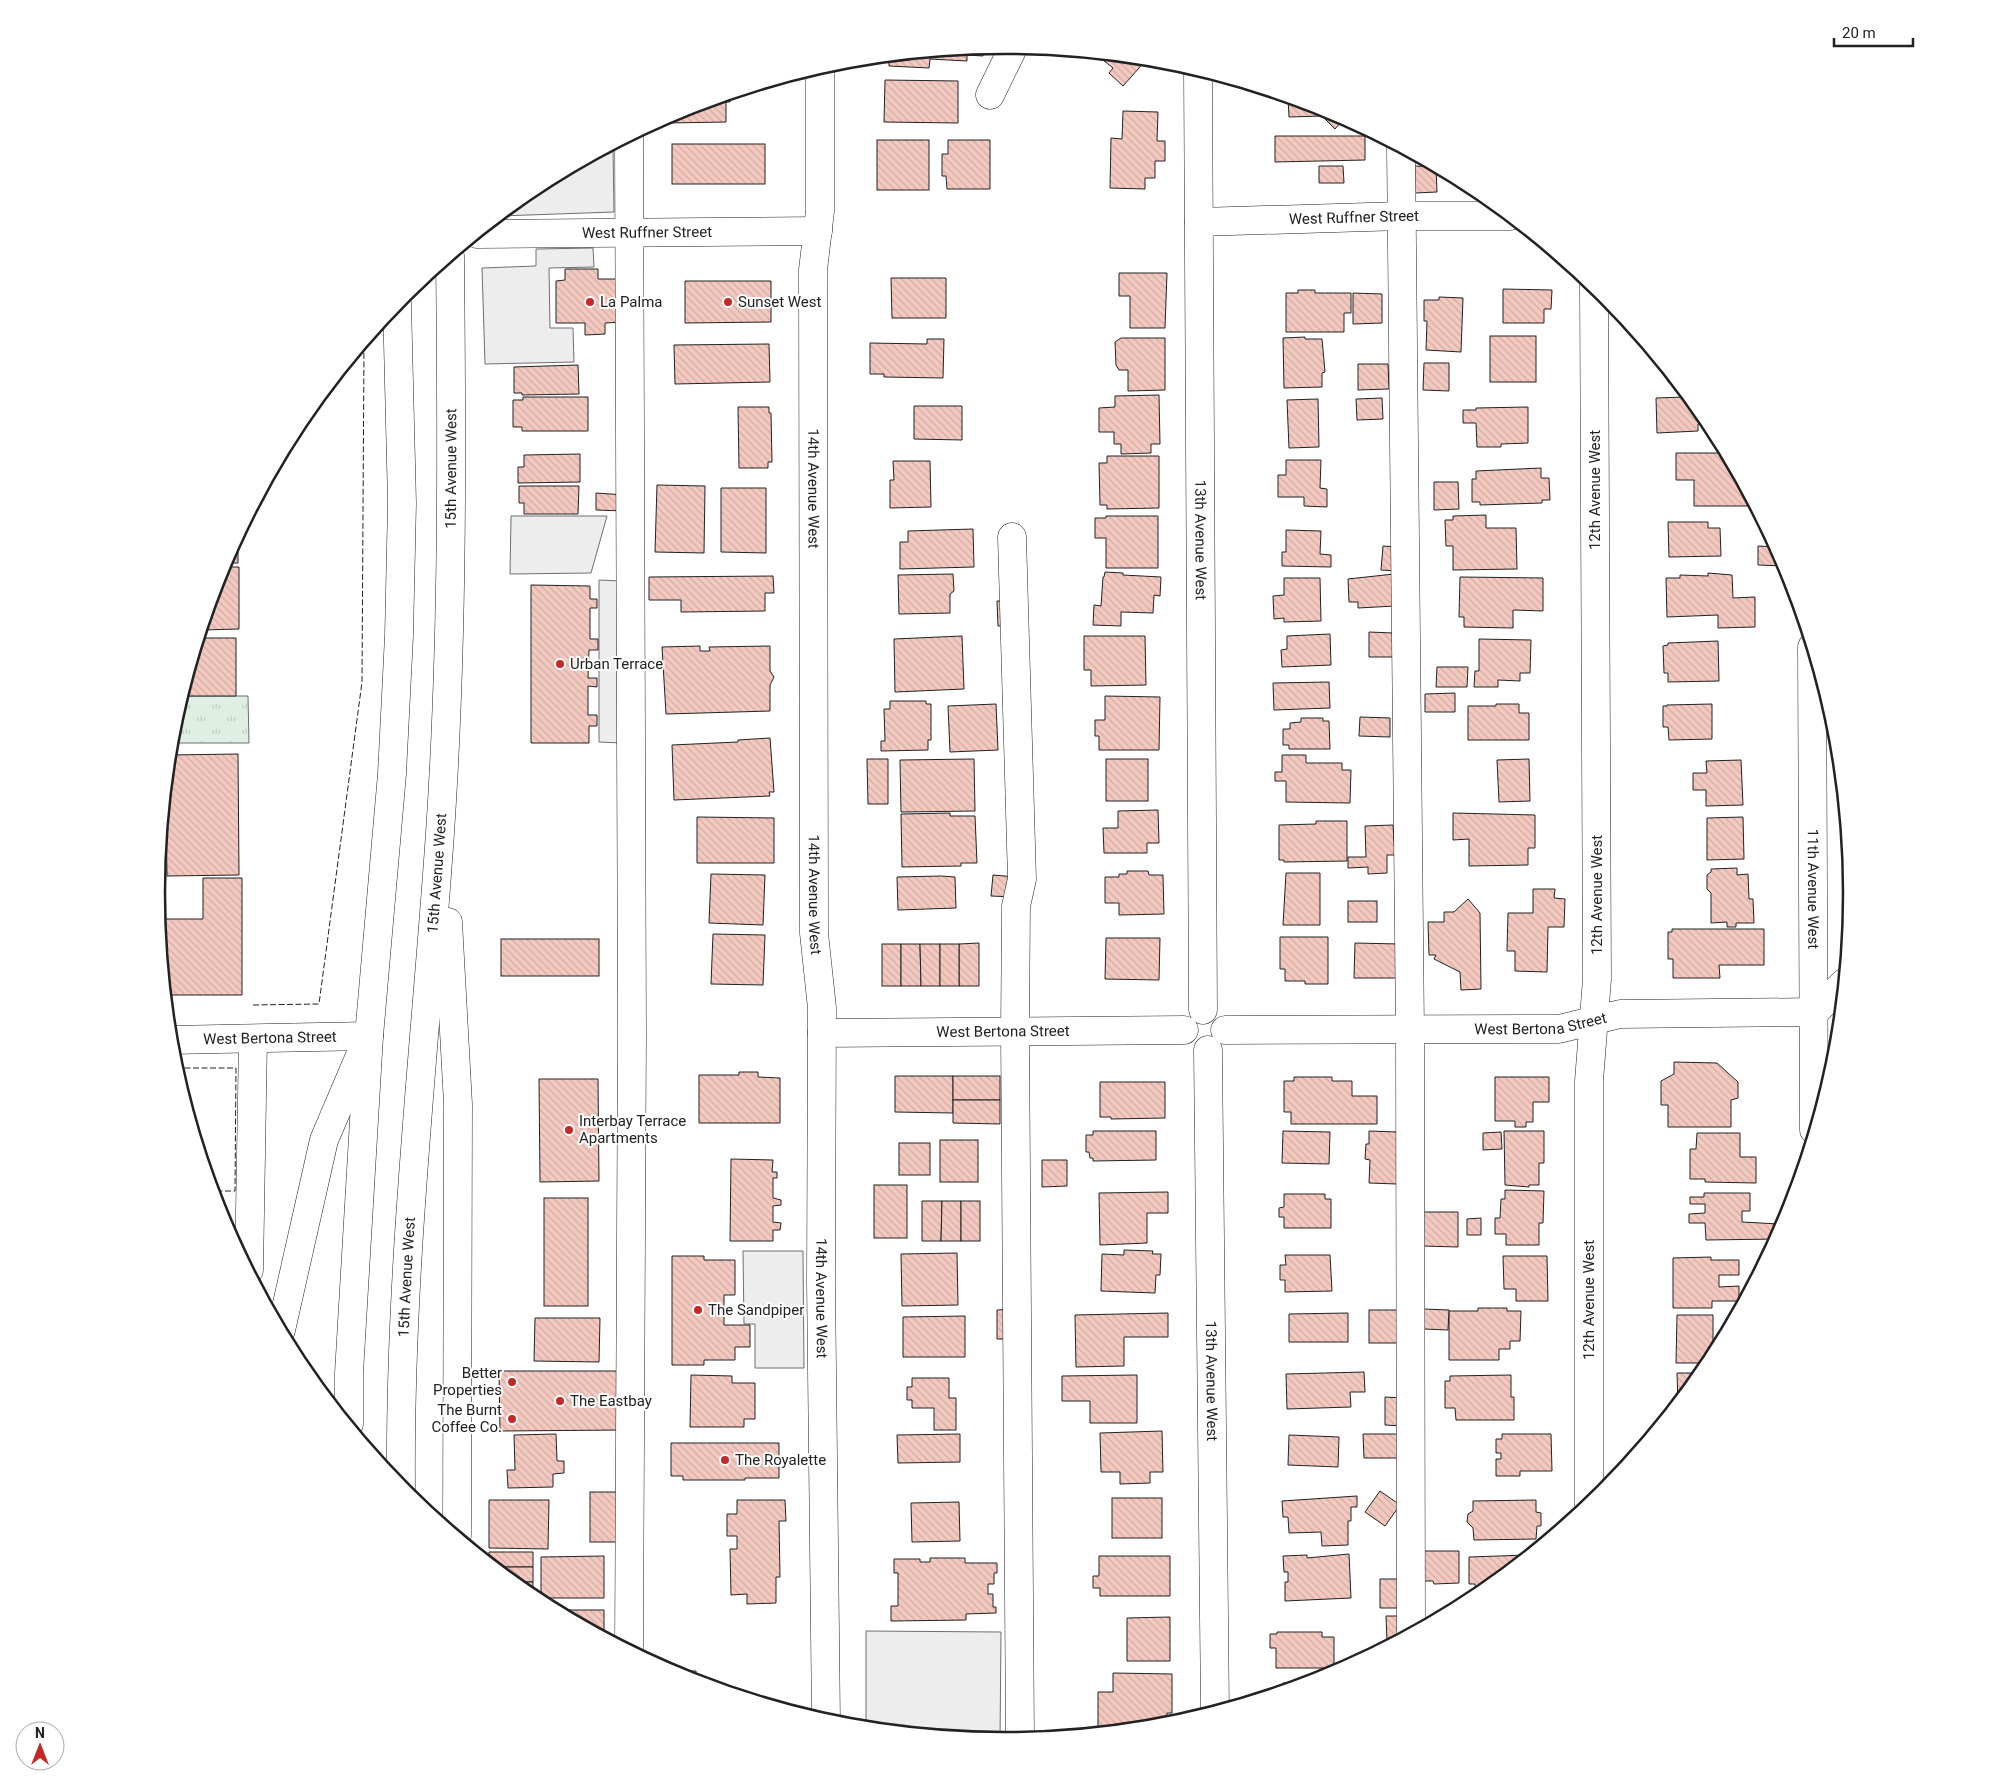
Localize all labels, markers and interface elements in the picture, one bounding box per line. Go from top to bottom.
scale bar [1834,15,1913,47]
text: 20 m [1842,24,1876,42]
street label: West Ruffner Street [1289,207,1419,228]
street label: West Ruffner Street [582,223,712,242]
place label: La Palma [600,293,662,311]
place label: Sunset West [738,293,822,311]
marker: La Palma [584,296,596,308]
marker: Sunset West [722,296,734,308]
street label: 15th Avenue West [442,408,460,529]
street label: 14th Avenue West [804,428,822,549]
street label: 12th Avenue West [1586,430,1604,550]
street label: 13th Avenue West [1191,480,1210,600]
place label: Urban Terrace [570,655,663,673]
marker: Urban Terrace [554,658,566,670]
street label: 15th Avenue West [423,813,450,934]
street label: 11th Avenue West [1804,829,1822,949]
street label: 14th Avenue West [805,834,825,956]
street label: 12th Avenue West [1588,835,1606,955]
street label: West Bertona Street [1474,1009,1609,1038]
street label: West Bertona Street [936,1022,1070,1041]
street label: West Bertona Street [203,1028,337,1048]
place label: Interbay Terrace Apartments [579,1112,686,1147]
marker: Interbay Terrace Apartments [563,1124,575,1136]
street label: 15th Avenue West [395,1216,419,1338]
street label: 14th Avenue West [812,1238,831,1359]
street label: 12th Avenue West [1580,1240,1598,1360]
place label: The Sandpiper [708,1301,804,1319]
marker: The Sandpiper [692,1304,704,1316]
street label: 13th Avenue West [1202,1321,1221,1441]
place label: Better Properties [433,1364,502,1399]
marker: Better Properties [506,1376,518,1388]
place label: The Eastbay [570,1392,652,1410]
marker: The Eastbay [554,1395,566,1407]
place label: The Burnt Coffee Co. [432,1401,502,1436]
marker: The Burnt Coffee Co. [506,1413,518,1425]
place label: The Royalette [735,1451,826,1469]
marker: The Royalette [719,1454,731,1466]
north arrow [15,1721,65,1771]
text: N [35,1725,45,1741]

